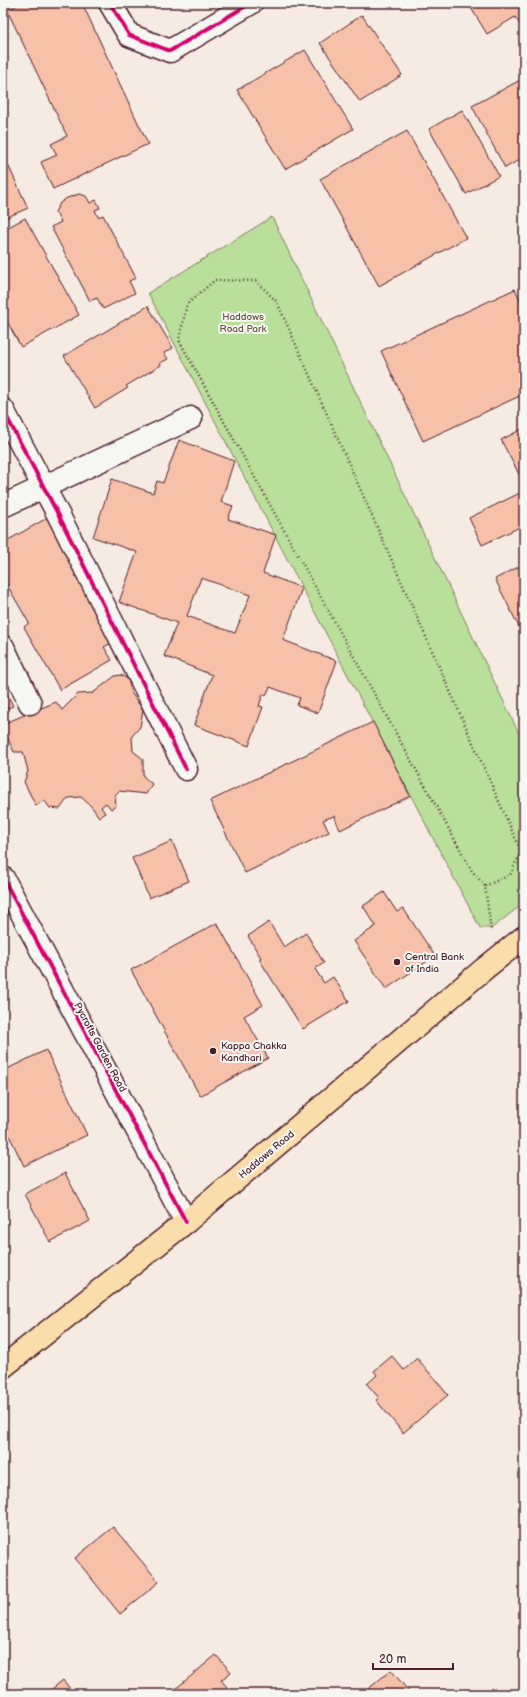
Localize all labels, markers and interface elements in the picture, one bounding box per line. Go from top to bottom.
park label: Haddows Road Park [220,311,267,335]
place label: Central Bank of India [405,951,464,975]
marker: Central Bank of India [392,957,402,967]
street label: Pycrofts Garden Road [71,1001,129,1095]
place label: Kappa Chakka Kandhari [221,1040,287,1064]
marker: Kappa Chakka Kandhari [208,1046,218,1056]
street label: Haddows Road [237,1128,297,1181]
scale bar [373,1645,453,1671]
text: 20 m [379,1652,406,1667]

